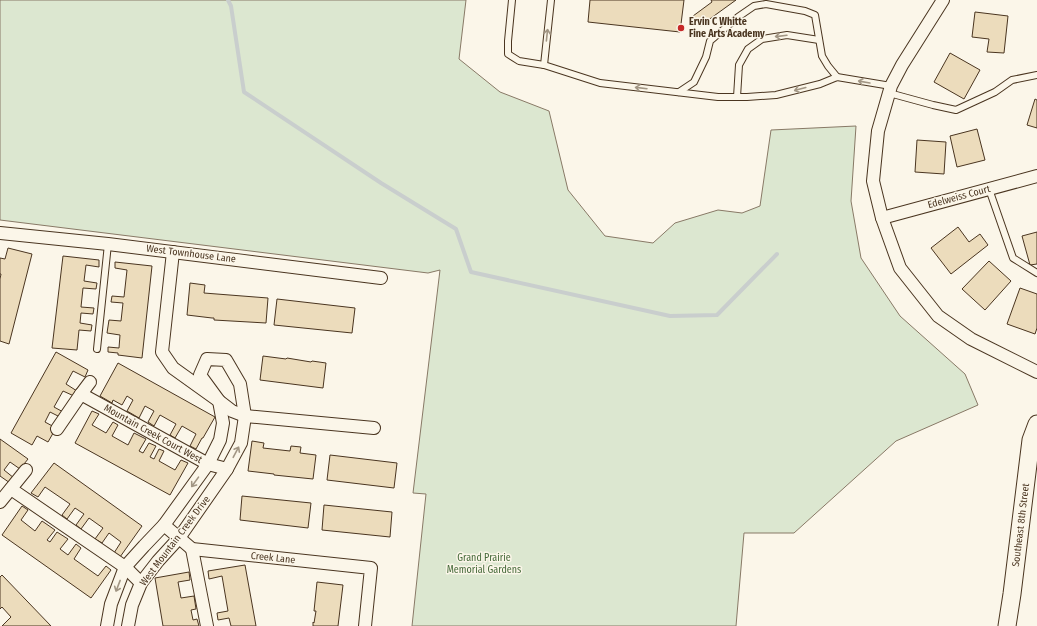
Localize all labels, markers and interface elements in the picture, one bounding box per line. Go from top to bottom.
place label: Ervin C Whitte Fine Arts Academy [689,16,765,40]
marker: Ervin C Whitte Fine Arts Academy [676,23,686,33]
one-way arrow [544,29,551,42]
one-way arrow [775,32,788,40]
one-way arrow [858,77,871,85]
one-way arrow [635,84,648,92]
one-way arrow [794,86,807,93]
street label: Edelweiss Court [926,183,992,211]
street label: West Townhouse Lane [146,243,237,265]
street label: Mountain Creek Court West [102,402,205,466]
one-way arrow [233,447,240,459]
one-way arrow [191,477,199,488]
street label: Southeast 8th Street [1010,482,1032,567]
street label: West Mountain Creek Drive [137,494,213,588]
street label: Creek Lane [250,550,296,566]
park label: Grand Prairie Memorial Gardens [447,552,521,576]
one-way arrow [114,579,121,591]

